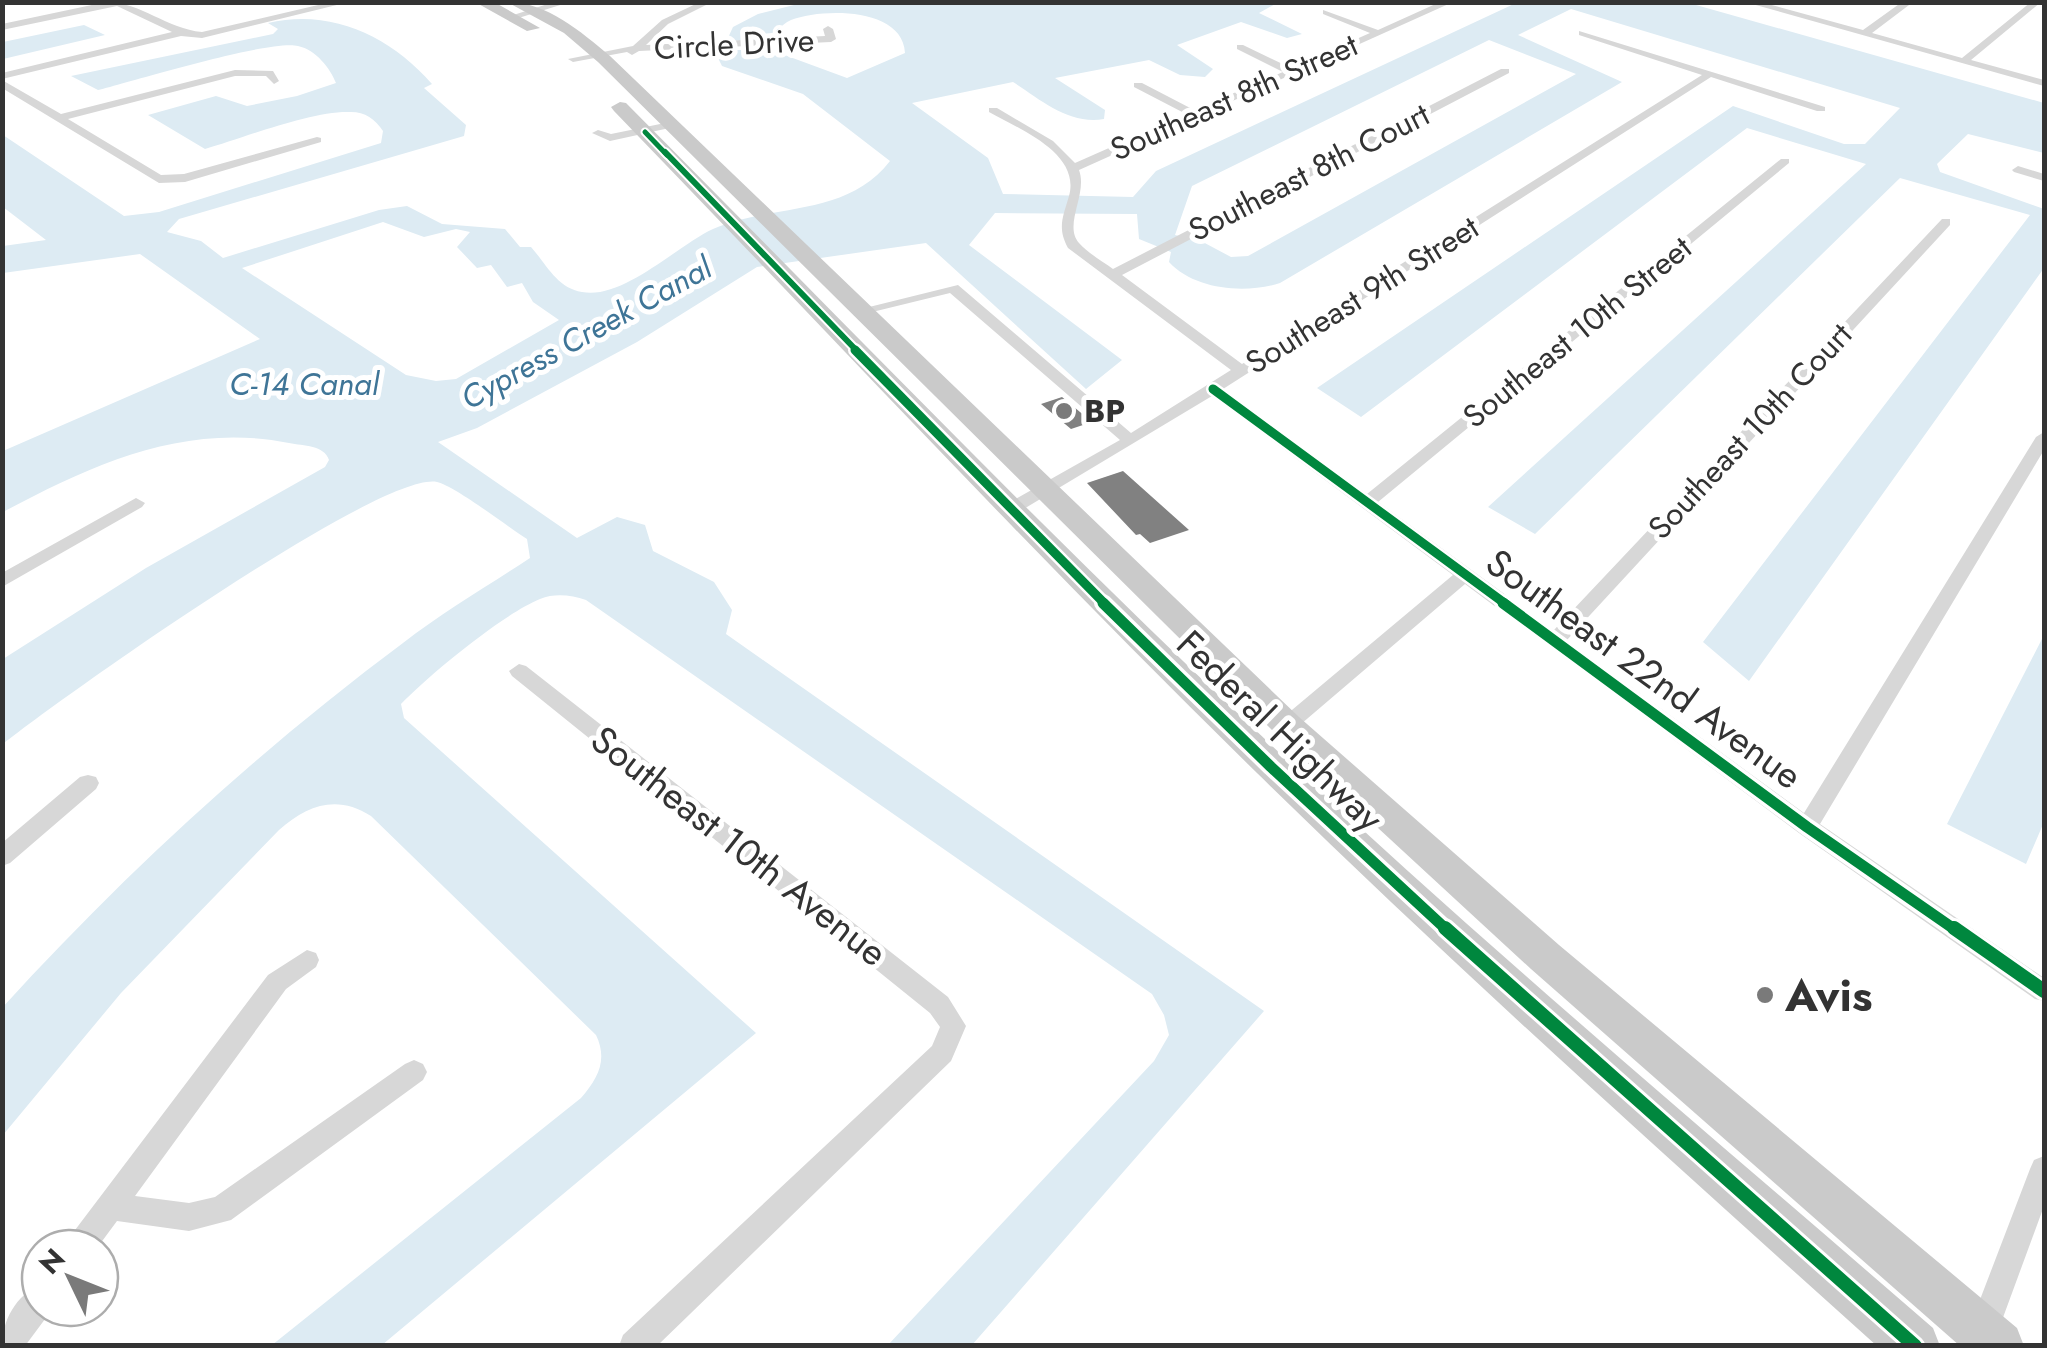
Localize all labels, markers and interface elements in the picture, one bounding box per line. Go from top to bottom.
street label: Circle Drive [653,17,815,71]
street label: Southeast 8th Street [1103,22,1365,172]
street label: Southeast 8th Court [1181,91,1438,253]
street label: Southeast 9th Street [1237,205,1488,385]
street label: Southeast 10th Street [1453,225,1701,439]
water label: Cypress Creek Canal [452,244,721,421]
street label: Southeast 10th Court [1637,312,1863,549]
water label: C-14 Canal [229,361,381,407]
place label: BP [1084,388,1125,434]
marker: BP [1053,400,1075,422]
street label: Southeast 22nd Avenue [1475,535,1814,802]
street label: Federal Highway [1164,617,1396,844]
street label: Southeast 10th Avenue [579,712,899,979]
place label: Avis [1784,963,1872,1028]
marker: Avis [1754,984,1776,1006]
north arrow [20,1228,120,1328]
text: N [30,1239,75,1283]

